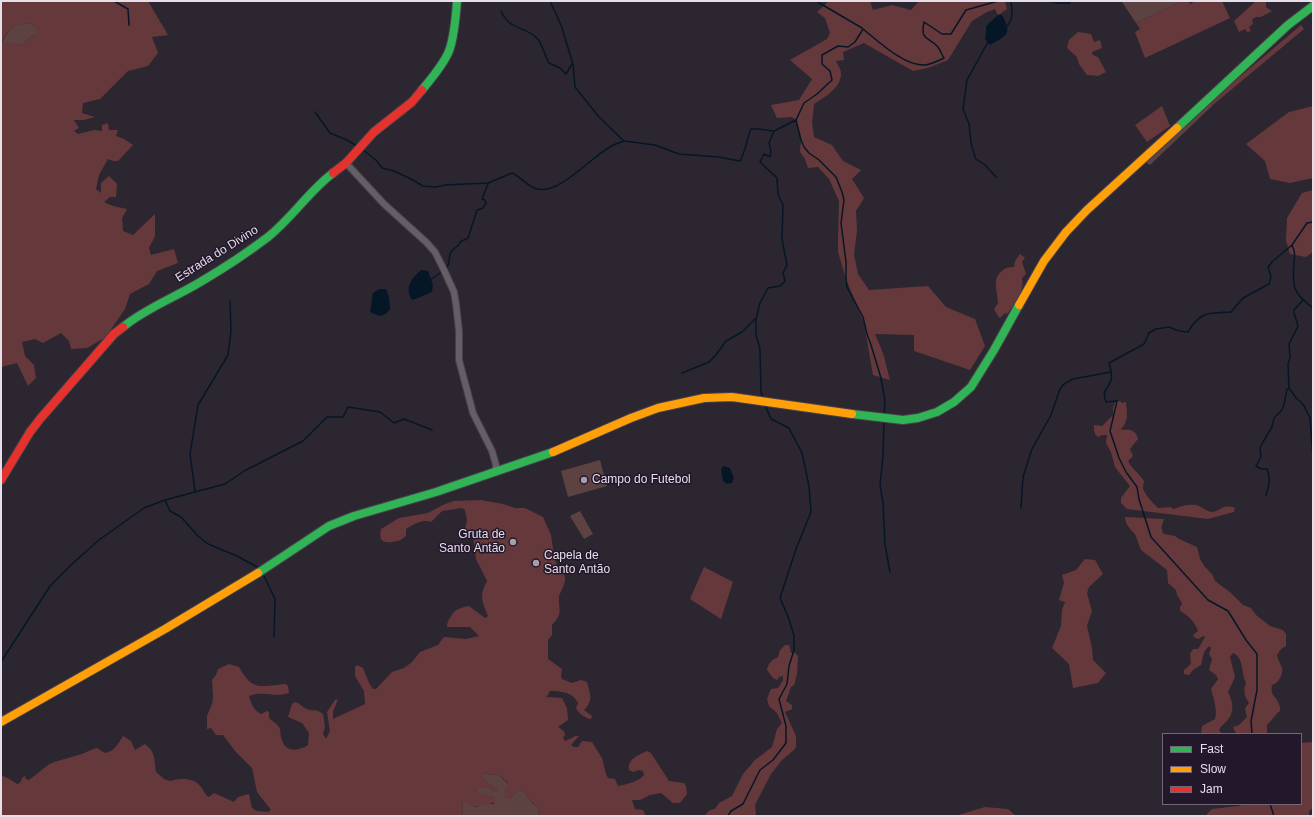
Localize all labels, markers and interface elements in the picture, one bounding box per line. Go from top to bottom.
street label: Estrada do Divino [173,223,261,285]
place label: Campo do Futebol [592,473,691,487]
marker: Campo do Futebol [579,475,589,485]
place label: Gruta de Santo Antão [439,528,505,556]
marker: Gruta de Santo Antão [508,537,518,547]
place label: Capela de Santo Antão [544,549,610,577]
marker: Capela de Santo Antão [531,558,541,568]
legend [1162,733,1302,805]
text: Fast [1200,742,1223,756]
text: Slow [1200,762,1226,776]
text: Jam [1200,782,1223,796]

